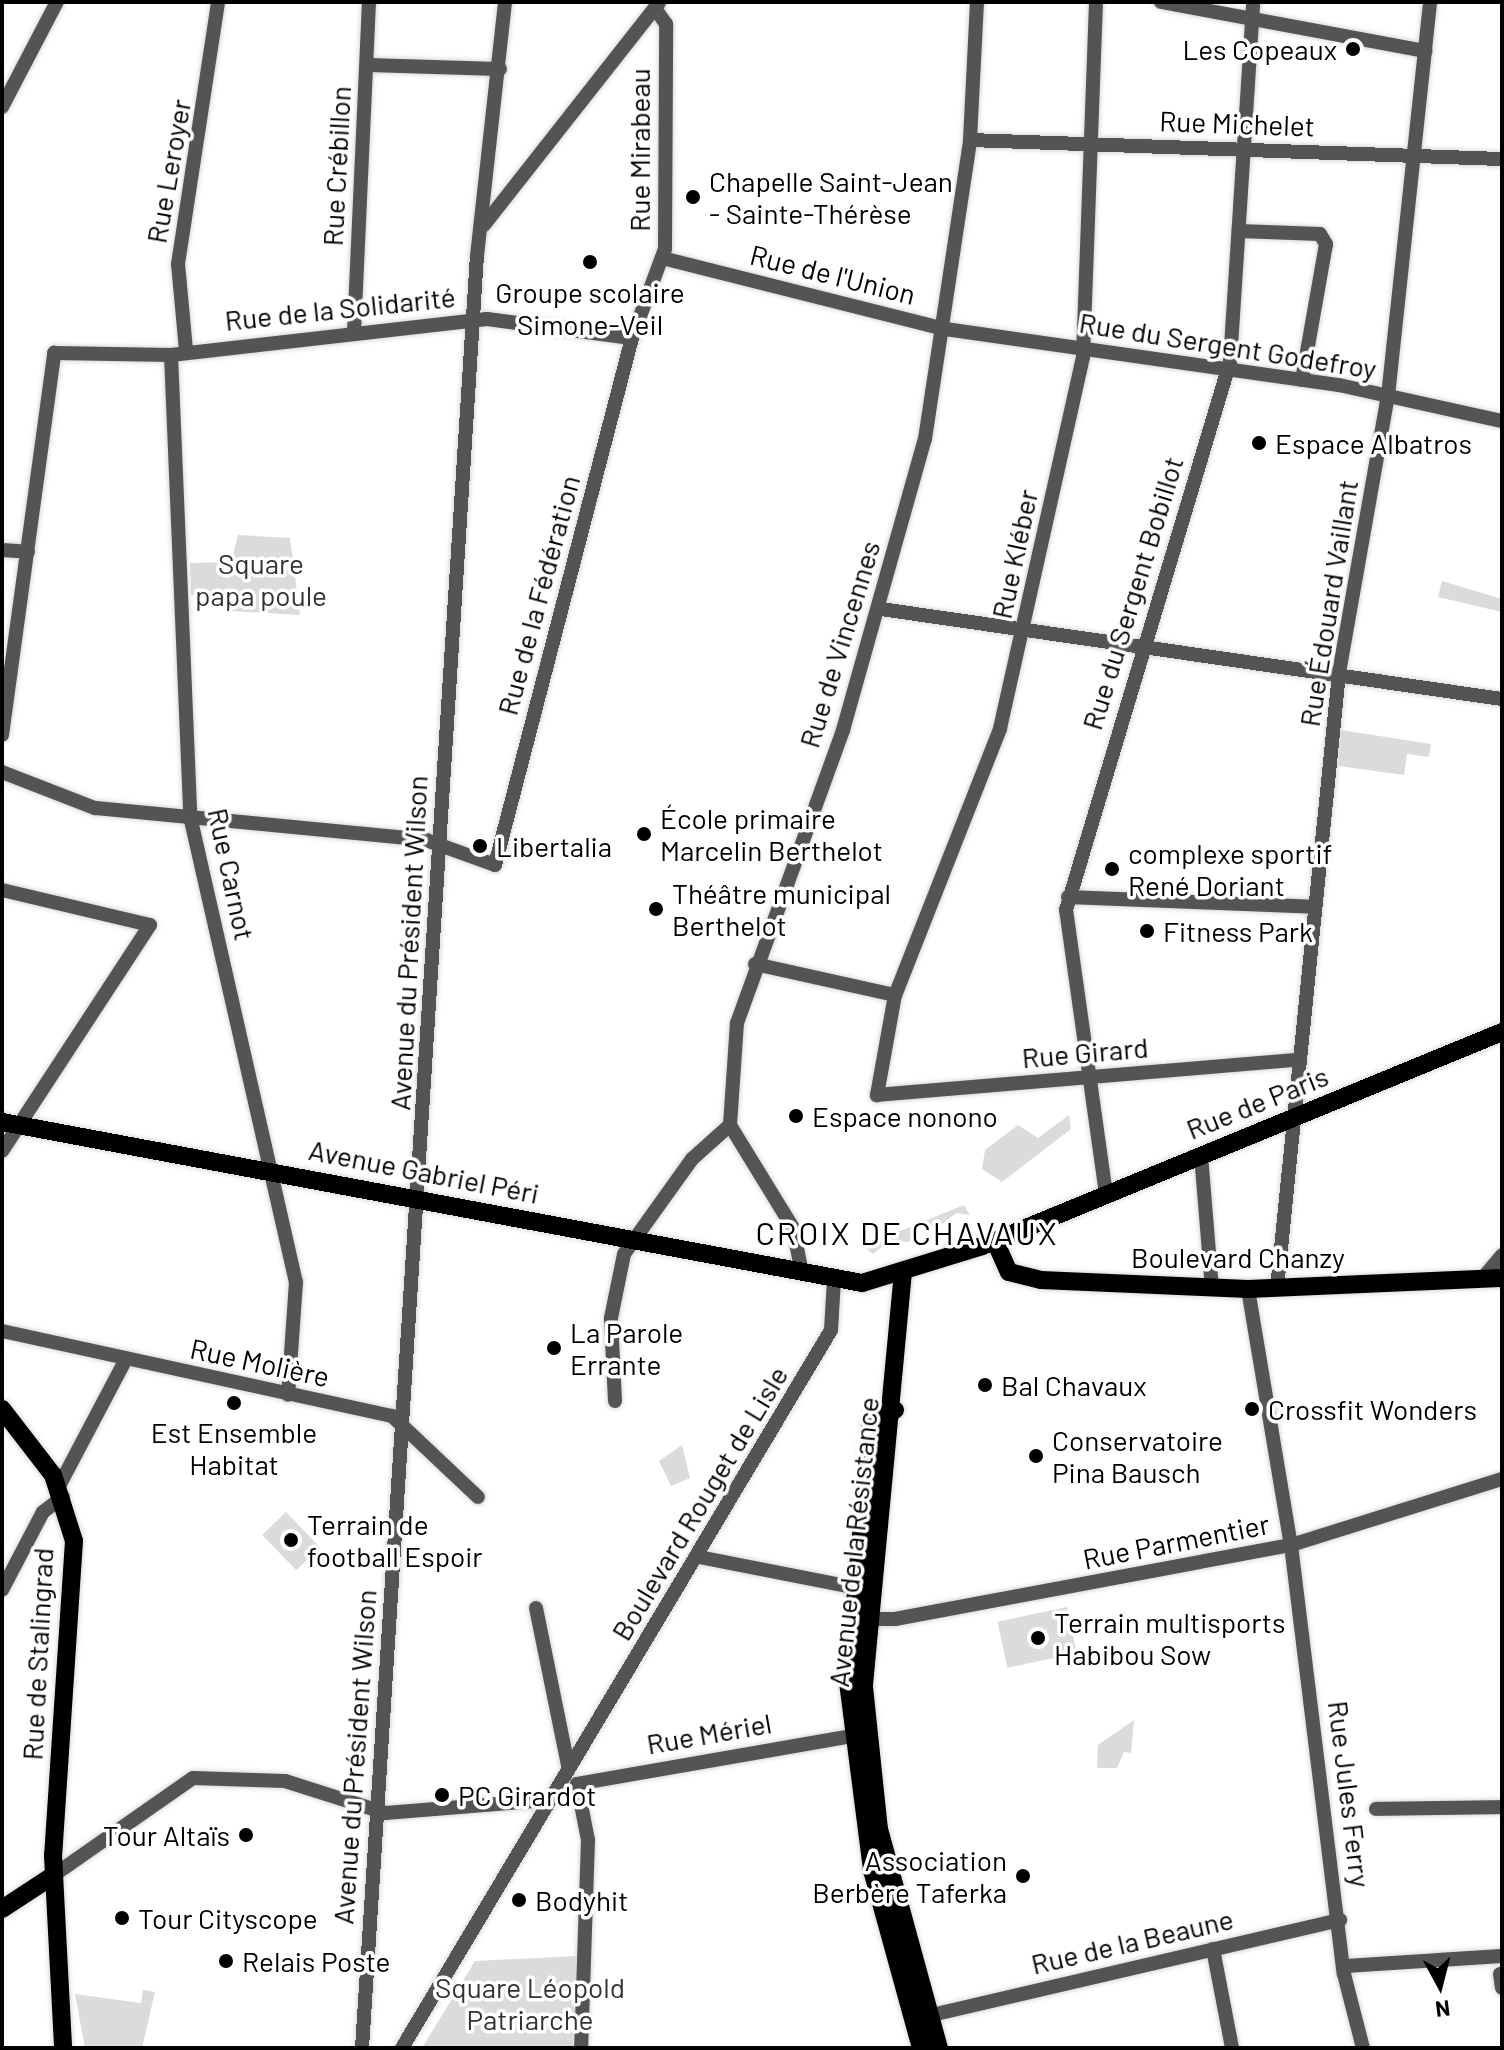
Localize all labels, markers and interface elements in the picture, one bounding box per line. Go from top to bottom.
place label: Les Copeaux [1182,32,1337,66]
marker: Les Copeaux [1344,40,1362,58]
street label: Rue Mirabeau [622,68,656,232]
street label: Rue Crébillon [315,85,357,247]
street label: Rue Leroyer [139,96,197,246]
street label: Rue Michelet [1159,103,1315,143]
place label: Chapelle Saint-Jean - Sainte-Thérèse [709,164,953,230]
marker: Chapelle Saint-Jean - Sainte-Thérèse [684,188,702,206]
street label: Rue de l'Union [747,237,919,311]
marker: Groupe scolaire Simone-Veil [581,253,599,271]
place label: Groupe scolaire Simone-Veil [495,275,685,341]
street label: Rue de la Solidarité [223,279,457,337]
street label: Rue du Sergent Godefroy [1077,305,1379,385]
place label: Espace Albatros [1275,426,1472,460]
marker: Espace Albatros [1250,434,1268,452]
street label: Rue du Sergent Bobillot [1074,452,1190,734]
street label: Rue de la Fédération [490,471,586,719]
street label: Rue Édouard Vaillant [1292,477,1364,729]
street label: Rue Kléber [984,486,1044,622]
street label: Rue de Vincennes [792,537,886,751]
park label: Square papa poule [195,546,327,612]
street label: Avenue du Président Wilson [382,775,434,1111]
place label: École primaire Marcelin Berthelot [660,801,883,867]
street label: Rue Carnot [202,805,262,943]
marker: École primaire Marcelin Berthelot [635,825,653,843]
place label: Libertalia [496,829,612,863]
place label: complexe sportif René Doriant [1128,836,1332,902]
marker: Libertalia [471,837,489,855]
marker: complexe sportif René Doriant [1103,860,1121,878]
place label: Théâtre municipal Berthelot [672,876,891,942]
marker: Théâtre municipal Berthelot [647,900,665,918]
place label: Fitness Park [1163,914,1313,948]
marker: Fitness Park [1138,922,1156,940]
street label: Rue Girard [1020,1030,1150,1074]
street label: Rue de Paris [1181,1058,1333,1146]
place label: Espace nonono [812,1099,998,1133]
marker: Espace nonono [787,1107,805,1125]
street label: Avenue Gabriel Péri [306,1132,542,1210]
district label: CROIX DE CHAVAUX [755,1213,1059,1251]
street label: Boulevard Chanzy [1131,1240,1345,1274]
place label: La Parole Errante [570,1315,683,1381]
street label: Rue Molière [187,1331,333,1393]
marker: La Parole Errante [545,1339,563,1357]
street label: Boulevard Rouget de Lisle [604,1360,794,1646]
place label: Bal Chavaux [1001,1368,1147,1402]
marker: Bal Chavaux [976,1376,994,1394]
place label: Crossfit Wonders [1268,1392,1477,1426]
marker: Est Ensemble Habitat [225,1394,243,1412]
street label: Avenue de la Résistance [821,1395,885,1689]
marker: Crossfit Wonders [1243,1400,1261,1418]
place label: Est Ensemble Habitat [151,1415,317,1481]
place label: Conservatoire Pina Bausch [1052,1423,1223,1489]
marker: Conservatoire Pina Bausch [1027,1447,1045,1465]
street label: Rue Parmentier [1080,1506,1272,1576]
place label: Terrain de football Espoir [307,1507,483,1573]
marker: Terrain de football Espoir [282,1531,300,1549]
street label: Rue de Stalingrad [15,1547,59,1761]
street label: Avenue du Président Wilson [326,1589,382,1925]
place label: Terrain multisports Habibou Sow [1054,1605,1286,1671]
marker: Terrain multisports Habibou Sow [1029,1629,1047,1647]
street label: Rue Jules Ferry [1322,1699,1378,1889]
street label: Rue Mériel [644,1705,774,1761]
place label: PC Girardot [458,1778,597,1812]
marker: PC Girardot [433,1786,451,1804]
place label: Tour Altaïs [103,1818,230,1852]
marker: Tour Altaïs [237,1826,255,1844]
place label: Association Berbère Taferka [812,1843,1007,1909]
marker: Association Berbère Taferka [1014,1867,1032,1885]
place label: Bodyhit [535,1883,628,1917]
marker: Bodyhit [510,1891,528,1909]
place label: Tour Cityscope [138,1901,318,1935]
street label: Rue de la Beaune [1028,1901,1236,1981]
marker: Tour Cityscope [113,1909,131,1927]
place label: Relais Poste [242,1944,390,1978]
north arrow [1400,1946,1480,2026]
marker: Relais Poste [217,1952,235,1970]
park label: Square Léopold Patriarche [435,1970,625,2036]
text: N [1434,1996,1452,2024]

